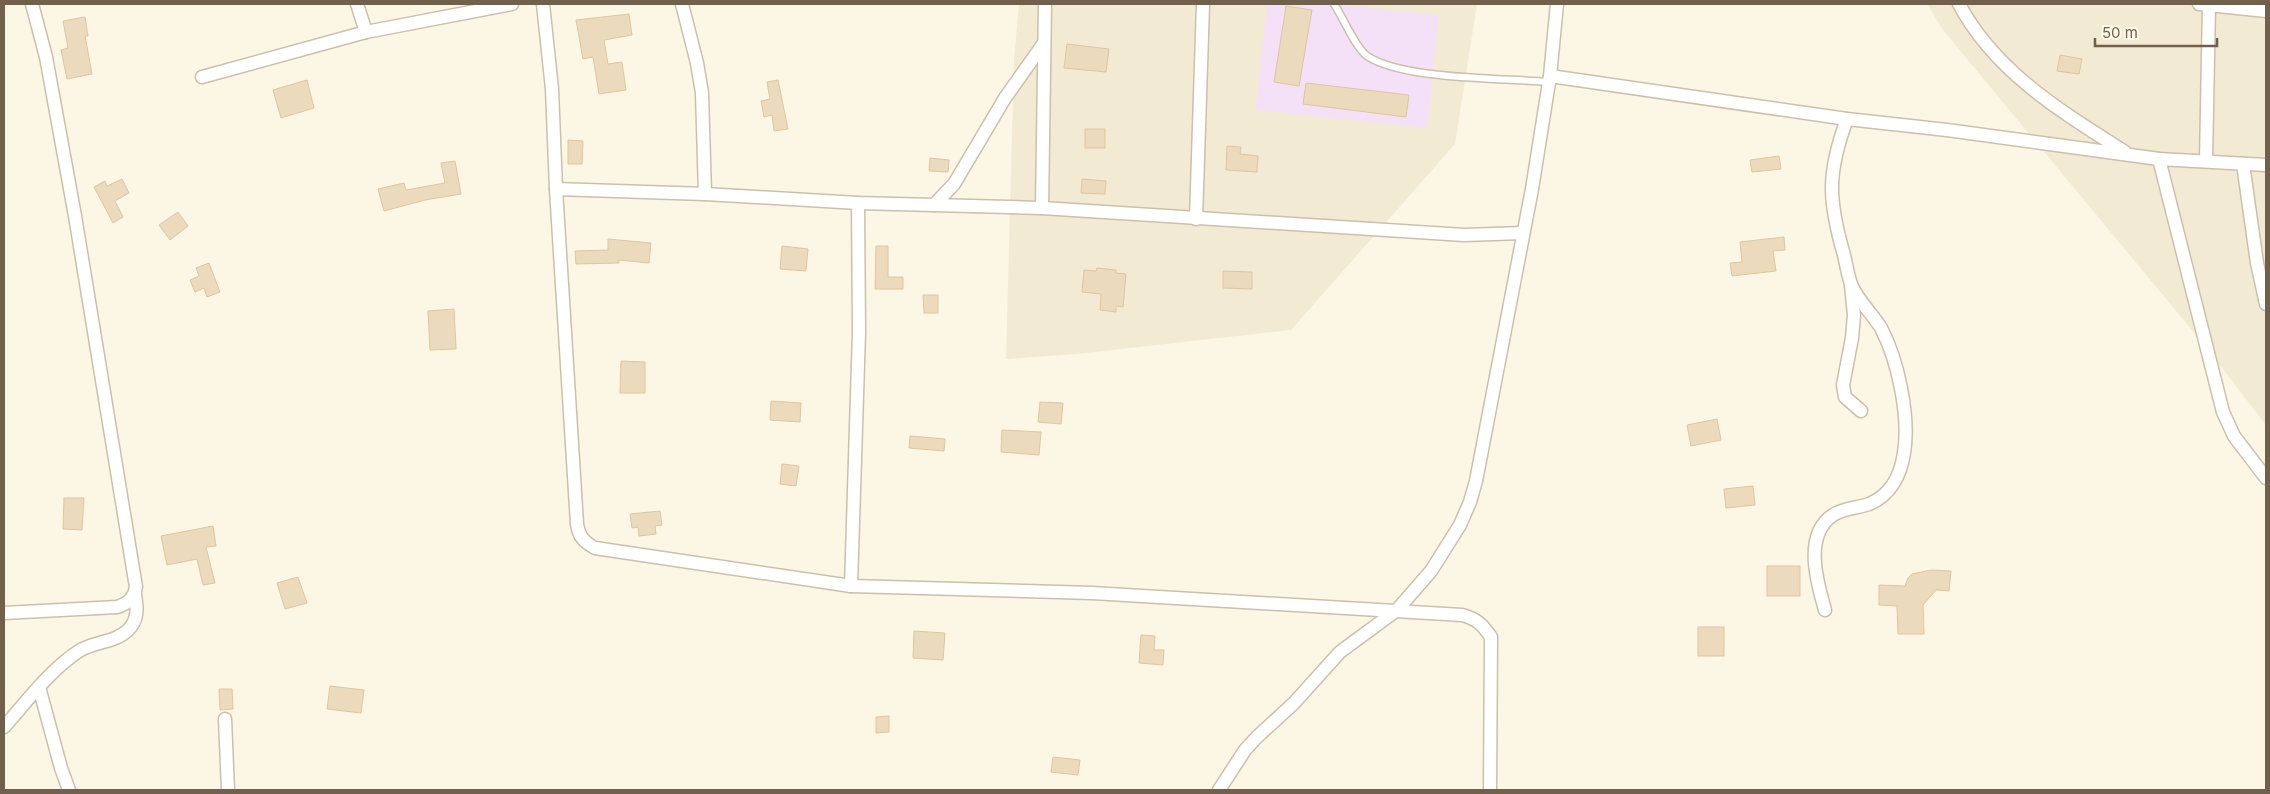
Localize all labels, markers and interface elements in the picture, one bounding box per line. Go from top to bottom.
scale bar [2095,15,2218,47]
text: 50 m [2102,23,2138,42]

